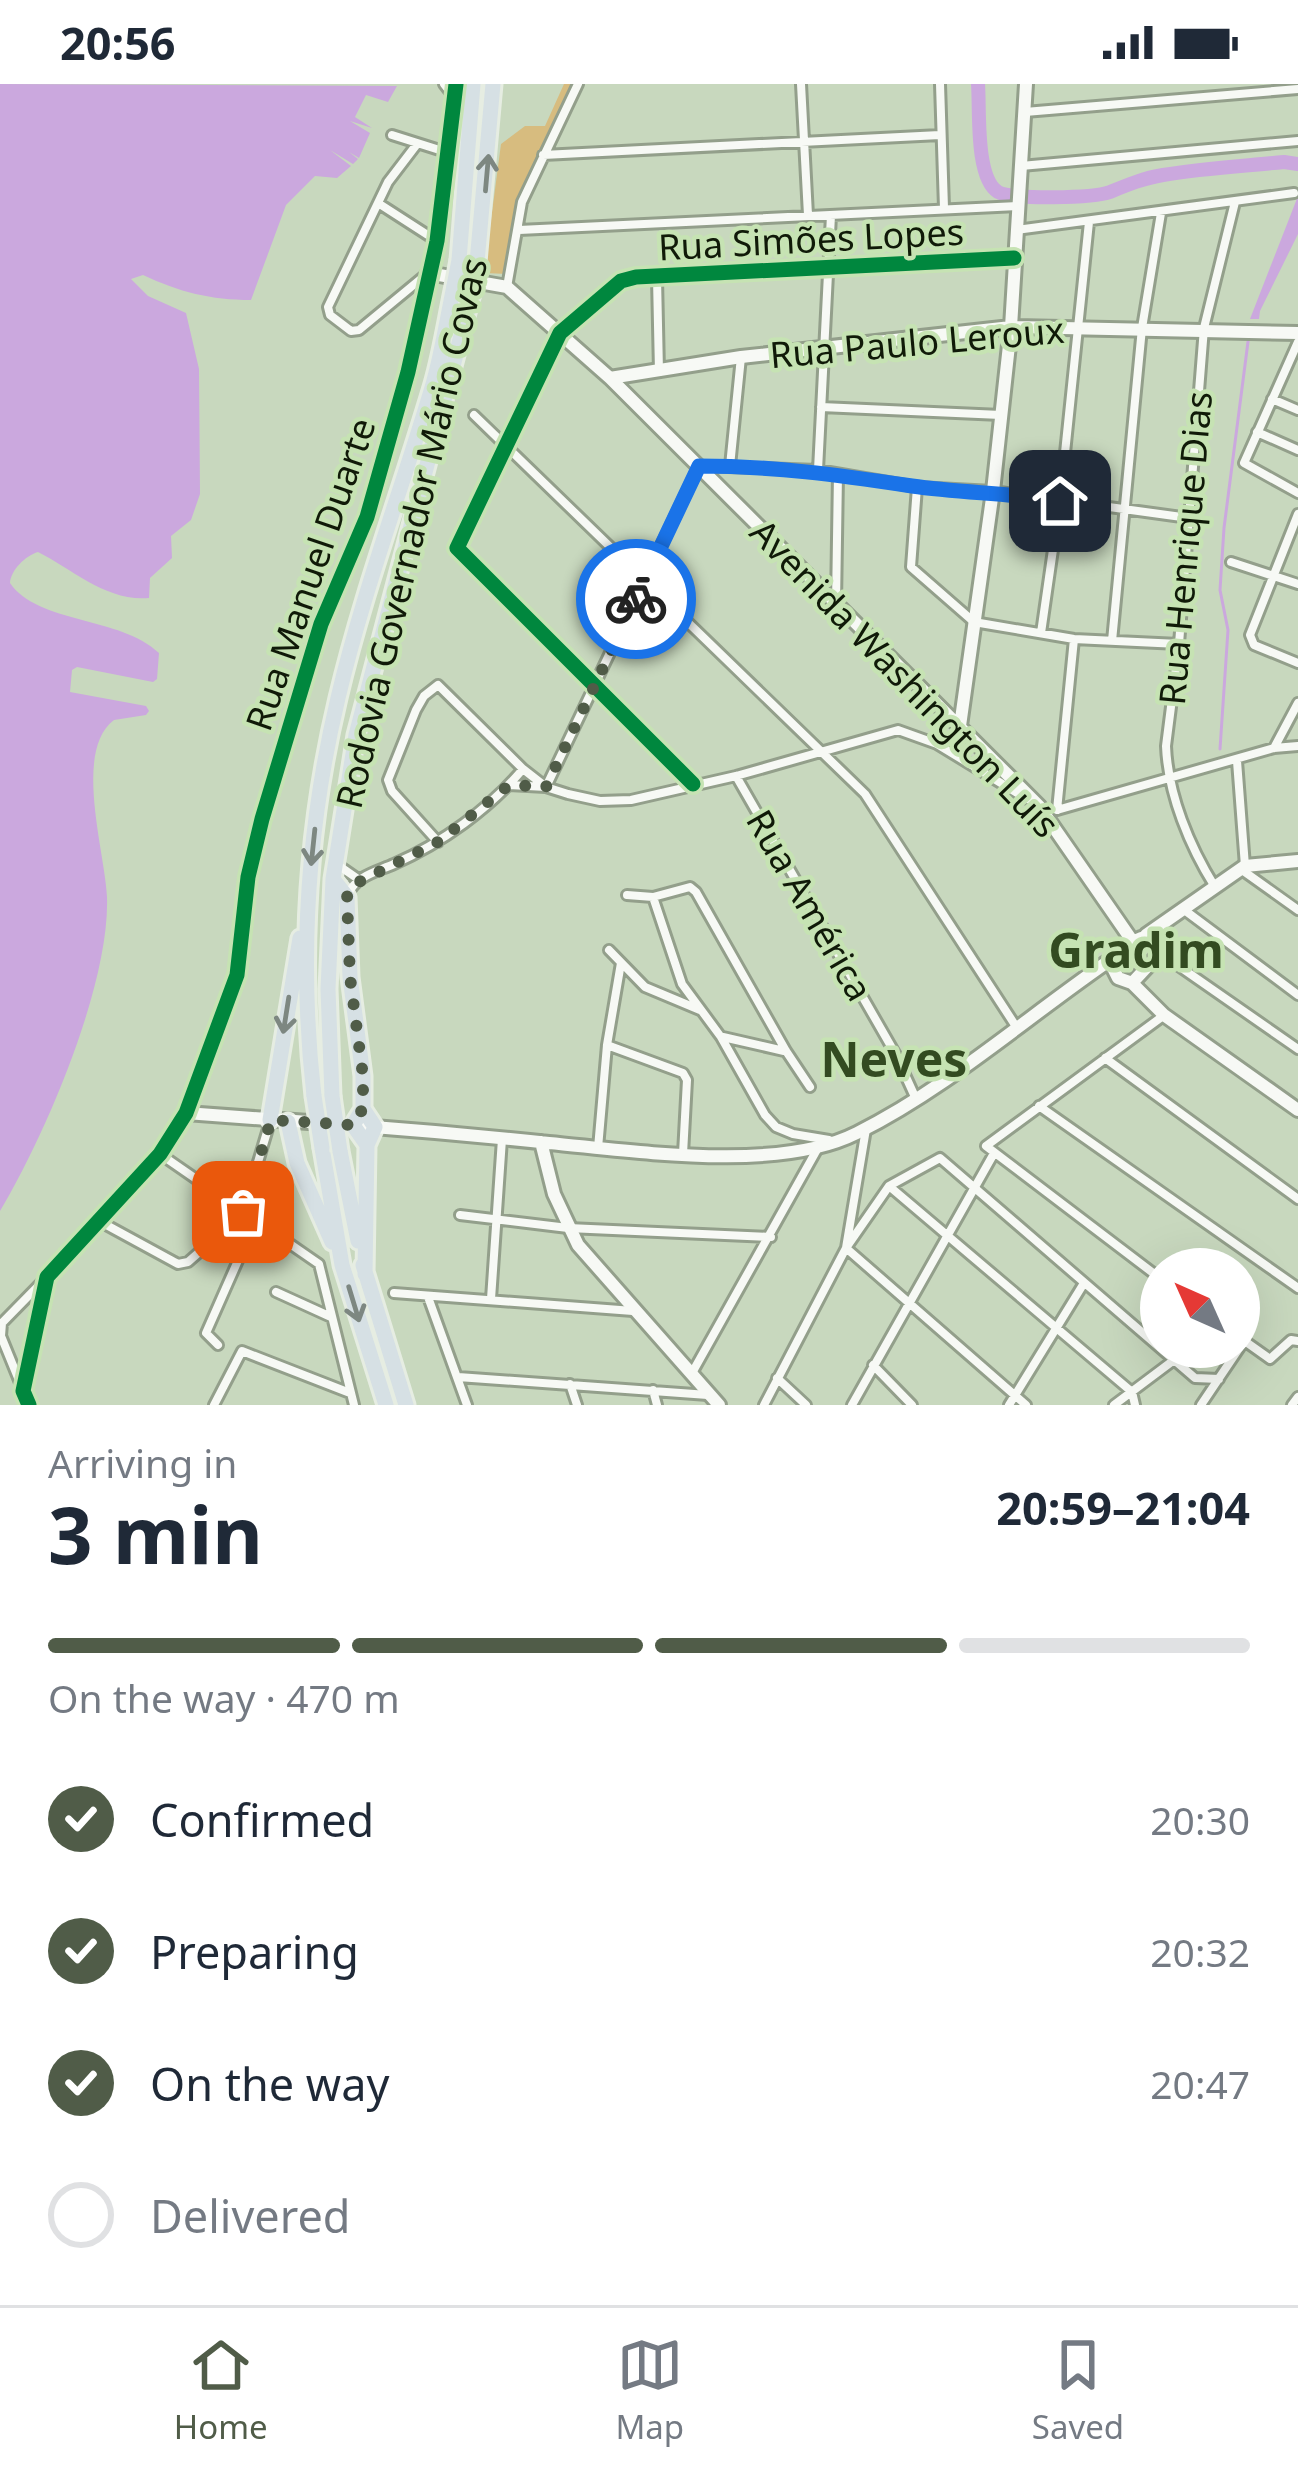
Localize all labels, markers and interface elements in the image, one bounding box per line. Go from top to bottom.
text: 20:56 [60,12,176,73]
one-way arrow [476,154,499,193]
street label: Rua Simões Lopes [657,207,965,271]
street label: Rodovia Governador Mário Covas [324,253,498,813]
street label: Rua Paulo Leroux [768,305,1066,379]
street label: Rua Henrique Dias [1147,389,1223,707]
street label: Rua Manuel Duarte [234,411,386,737]
pin [1009,450,1111,552]
icon: home [1027,468,1093,534]
street label: Avenida Washington Luís [740,508,1070,848]
courier [576,539,696,659]
icon: bike [603,566,669,632]
street label: Rua América [736,801,884,1009]
one-way arrow [302,827,324,866]
district label: Gradim [1048,917,1224,982]
one-way arrow [274,995,297,1034]
district label: Neves [821,1026,967,1091]
pin [192,1161,294,1263]
icon: bag [210,1179,276,1245]
north arrow [1140,1248,1260,1368]
map controls [1140,1248,1260,1368]
one-way arrow [344,1284,366,1322]
text: Arriving in [48,1436,237,1489]
text: 20:59–21:04 [996,1477,1250,1538]
text: 3 min [48,1481,263,1587]
text: On the way · 470 m [48,1671,400,1724]
icon: check [48,1786,114,1852]
text: Confirmed [150,1789,374,1850]
text: 20:30 [1150,1793,1250,1846]
icon: check [48,1918,114,1984]
text: Preparing [150,1921,359,1982]
text: 20:32 [1150,1925,1250,1978]
icon: check [48,2050,114,2116]
text: On the way [150,2053,389,2114]
text: 20:47 [1150,2057,1250,2110]
text: Delivered [150,2185,350,2246]
tab: Home [174,2332,268,2449]
tab: Map [615,2332,684,2449]
tab: Saved [1032,2332,1124,2449]

